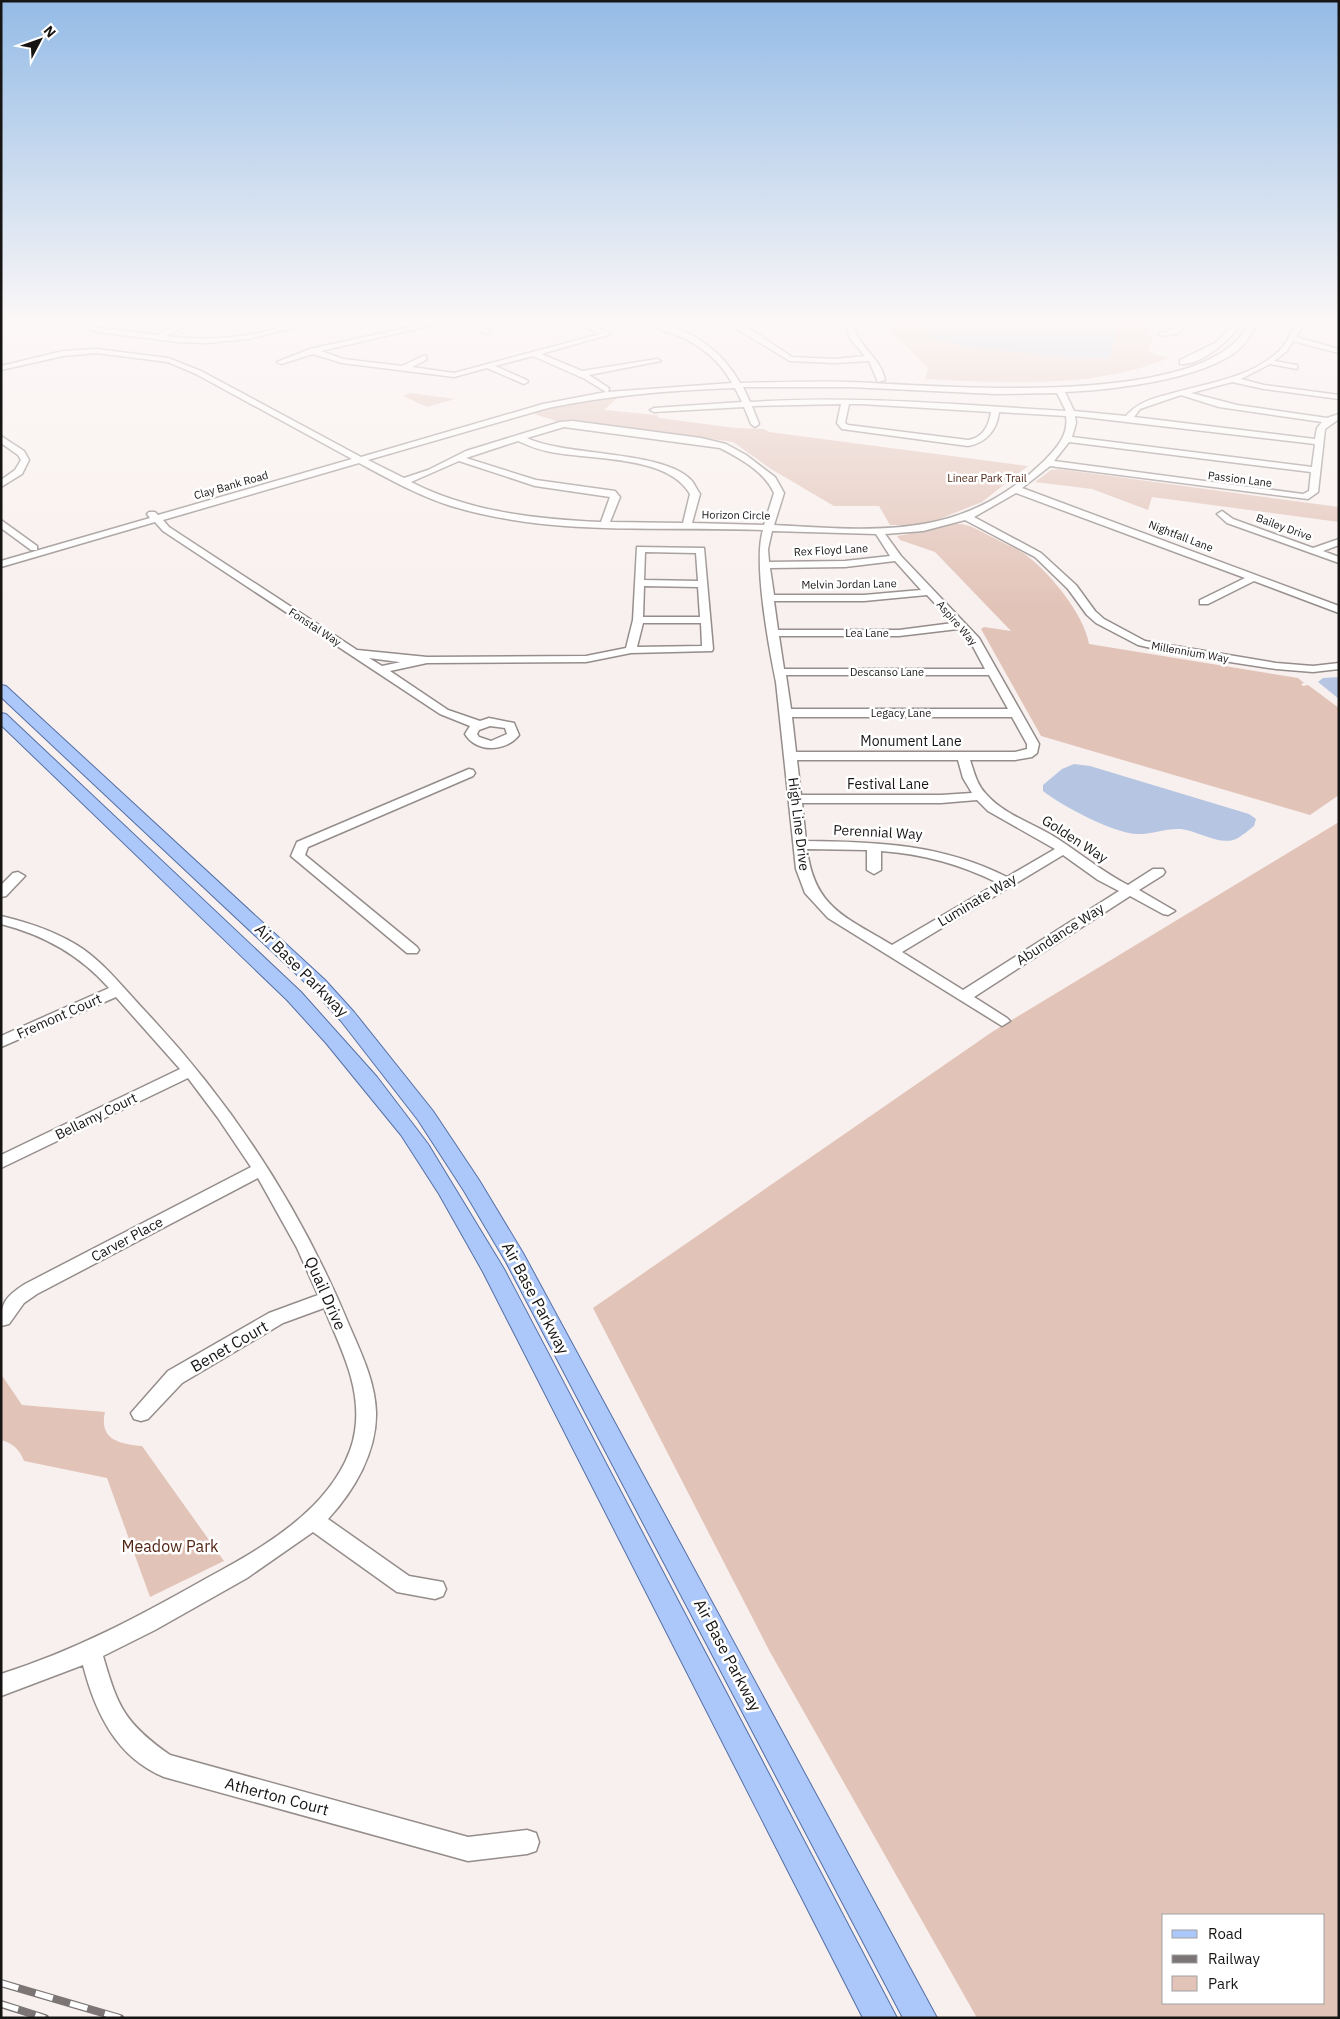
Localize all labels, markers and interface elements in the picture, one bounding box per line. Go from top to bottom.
north arrow [15,15,65,65]
text: N [40,22,60,41]
street label: Clay Bank Road [192,468,270,502]
street label: Passion Lane [1207,468,1273,490]
park label: Linear Park Trail [947,471,1027,485]
street label: Horizon Circle [701,507,771,523]
street label: Bailey Drive [1254,510,1314,544]
street label: Nightfall Lane [1147,517,1215,555]
street label: Rex Floyd Lane [794,541,868,559]
street label: Melvin Jordan Lane [801,576,897,592]
street label: Aspire Way [934,598,981,649]
street label: Fonstal Way [286,605,344,649]
street label: Lea Lane [845,626,889,640]
street label: Millennium Way [1150,638,1230,666]
street label: Descanso Lane [850,665,924,679]
street label: Legacy Lane [871,706,931,720]
street label: Monument Lane [860,732,962,750]
street label: Festival Lane [847,775,929,793]
street label: High Line Drive [784,776,814,872]
street label: Golden Way [1039,811,1111,867]
street label: Perennial Way [833,821,923,843]
street label: Luminate Way [934,869,1020,931]
street label: Abundance Way [1013,899,1107,969]
street label: Air Base Parkway [251,919,353,1021]
street label: Fremont Court [14,989,104,1043]
street label: Bellamy Court [52,1088,140,1144]
street label: Carver Place [88,1212,166,1265]
street label: Air Base Parkway [498,1238,574,1358]
street label: Quail Drive [301,1253,351,1333]
street label: Benet Court [187,1316,271,1376]
park label: Meadow Park [122,1536,219,1556]
street label: Air Base Parkway [690,1595,766,1715]
street label: Atherton Court [223,1773,331,1819]
legend [1162,1914,1325,2004]
text: Road [1208,1924,1243,1943]
text: Railway [1208,1949,1261,1968]
text: Park [1208,1974,1238,1993]

